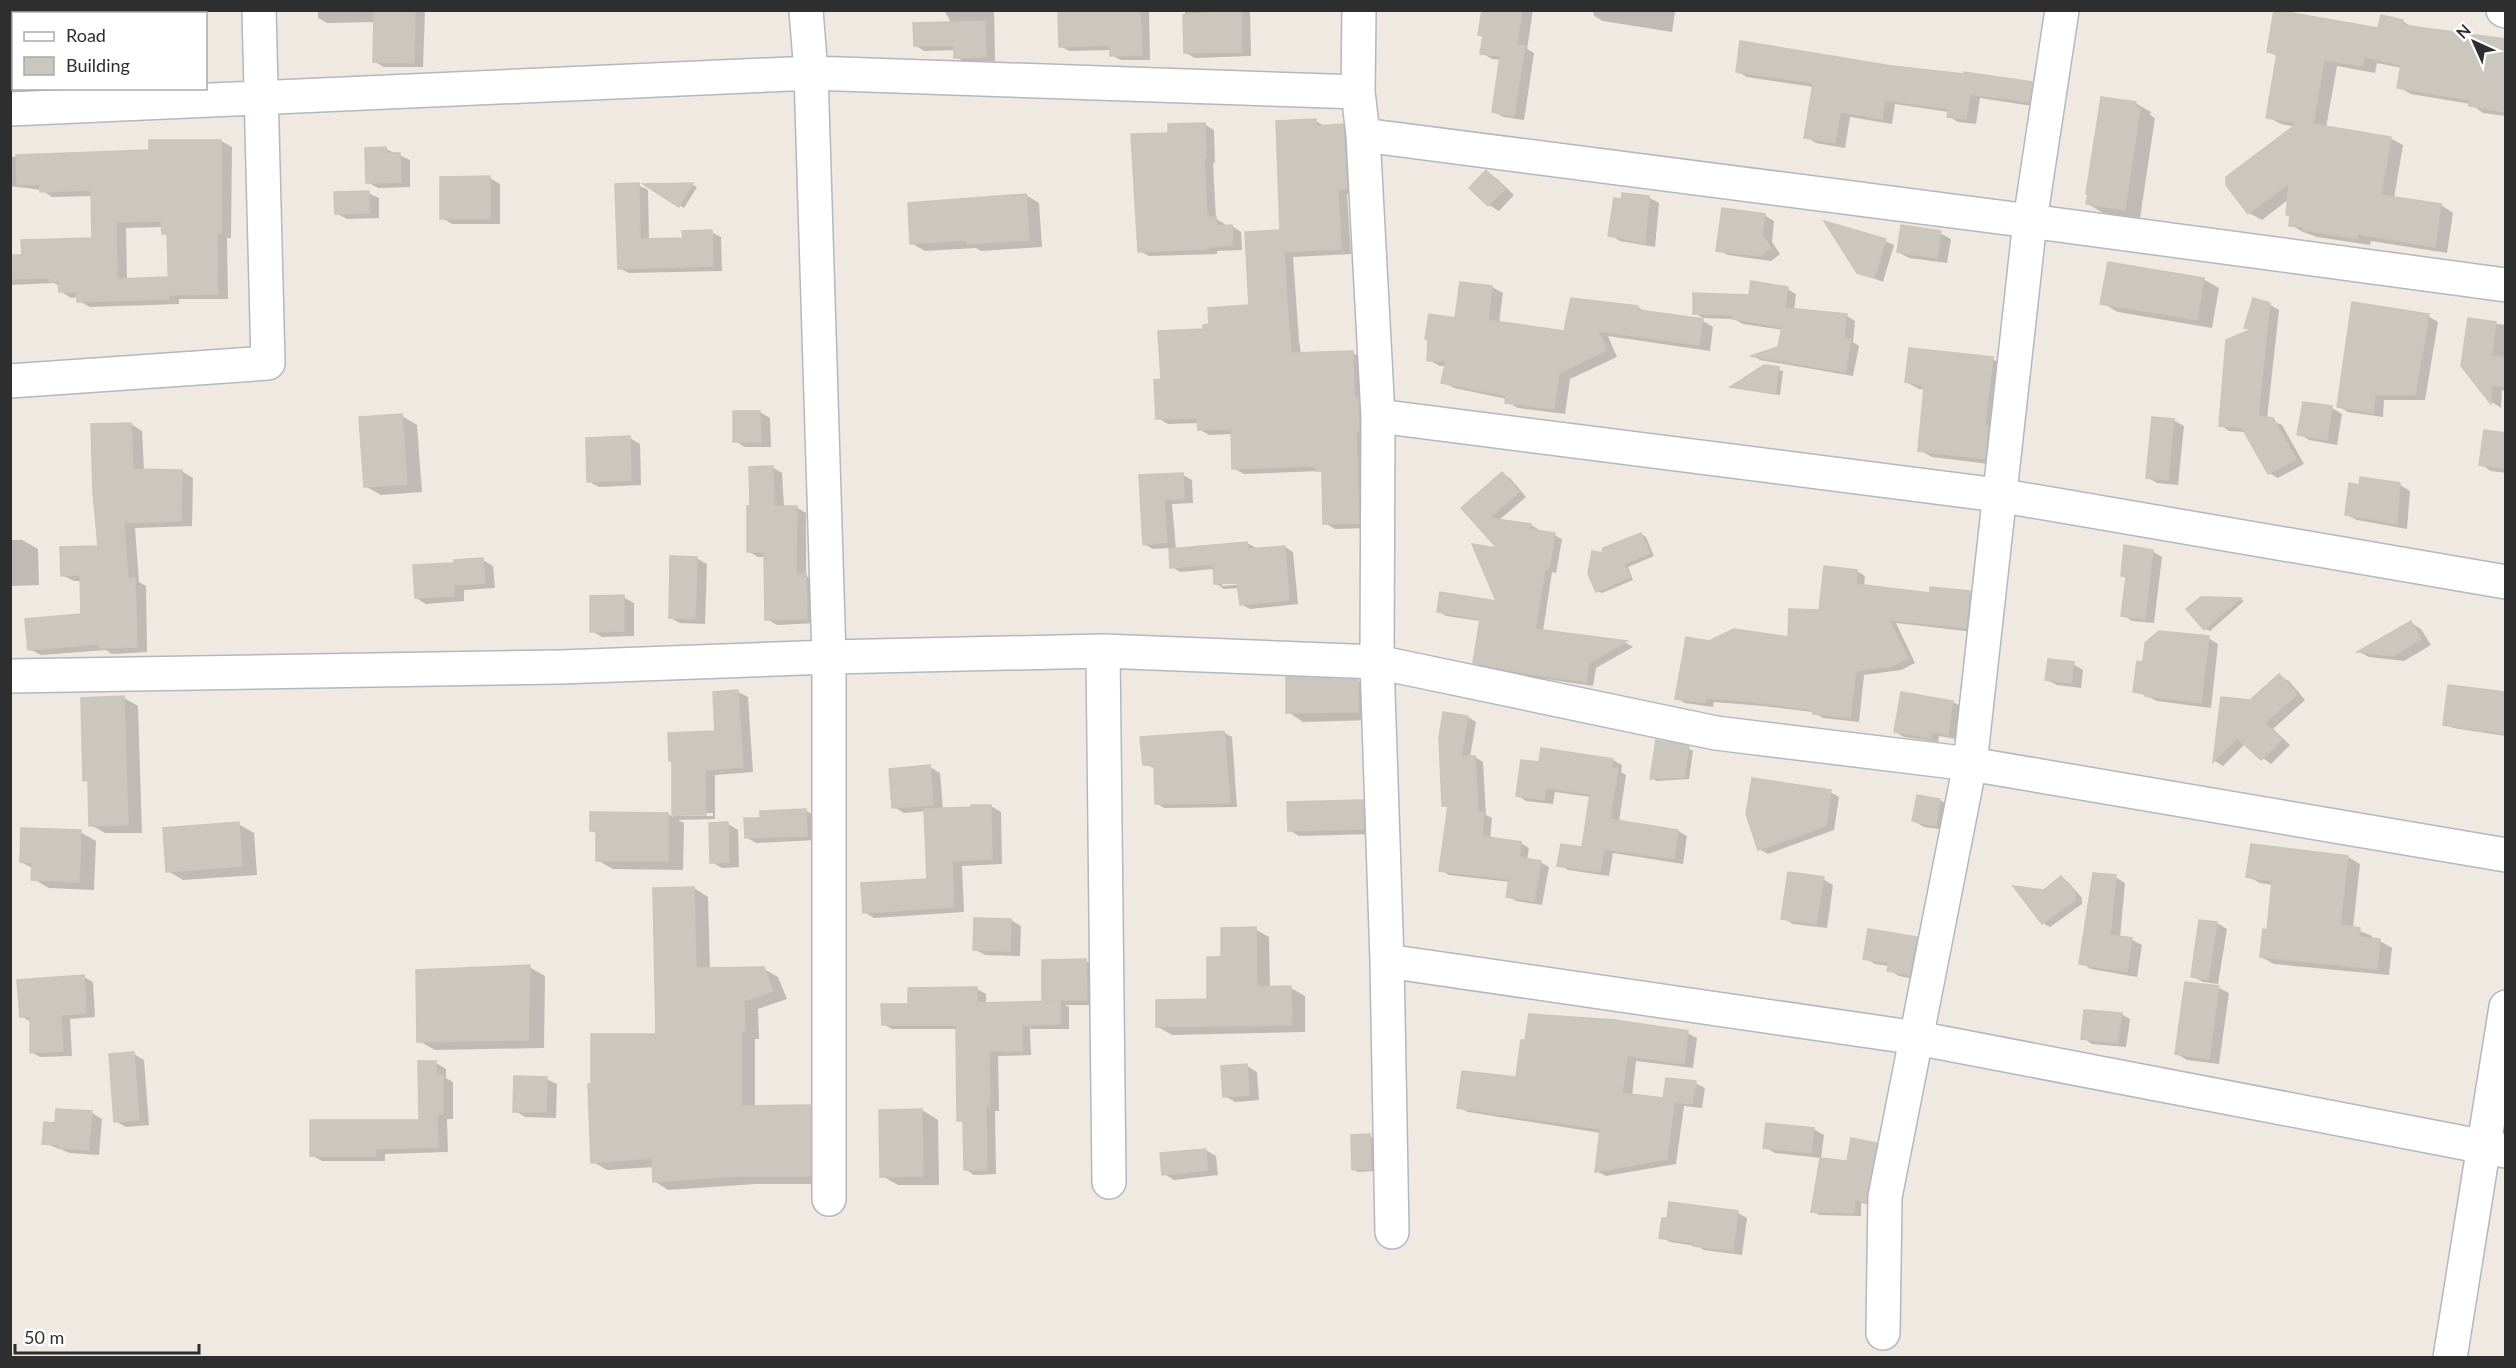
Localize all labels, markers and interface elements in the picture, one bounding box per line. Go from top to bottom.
legend [12,12,207,90]
north arrow [2444,12,2504,72]
text: N [2452,20,2474,42]
text: Road [66,24,106,46]
text: Building [66,54,130,76]
scale bar [15,1317,200,1355]
text: 50 m [24,1326,64,1348]

